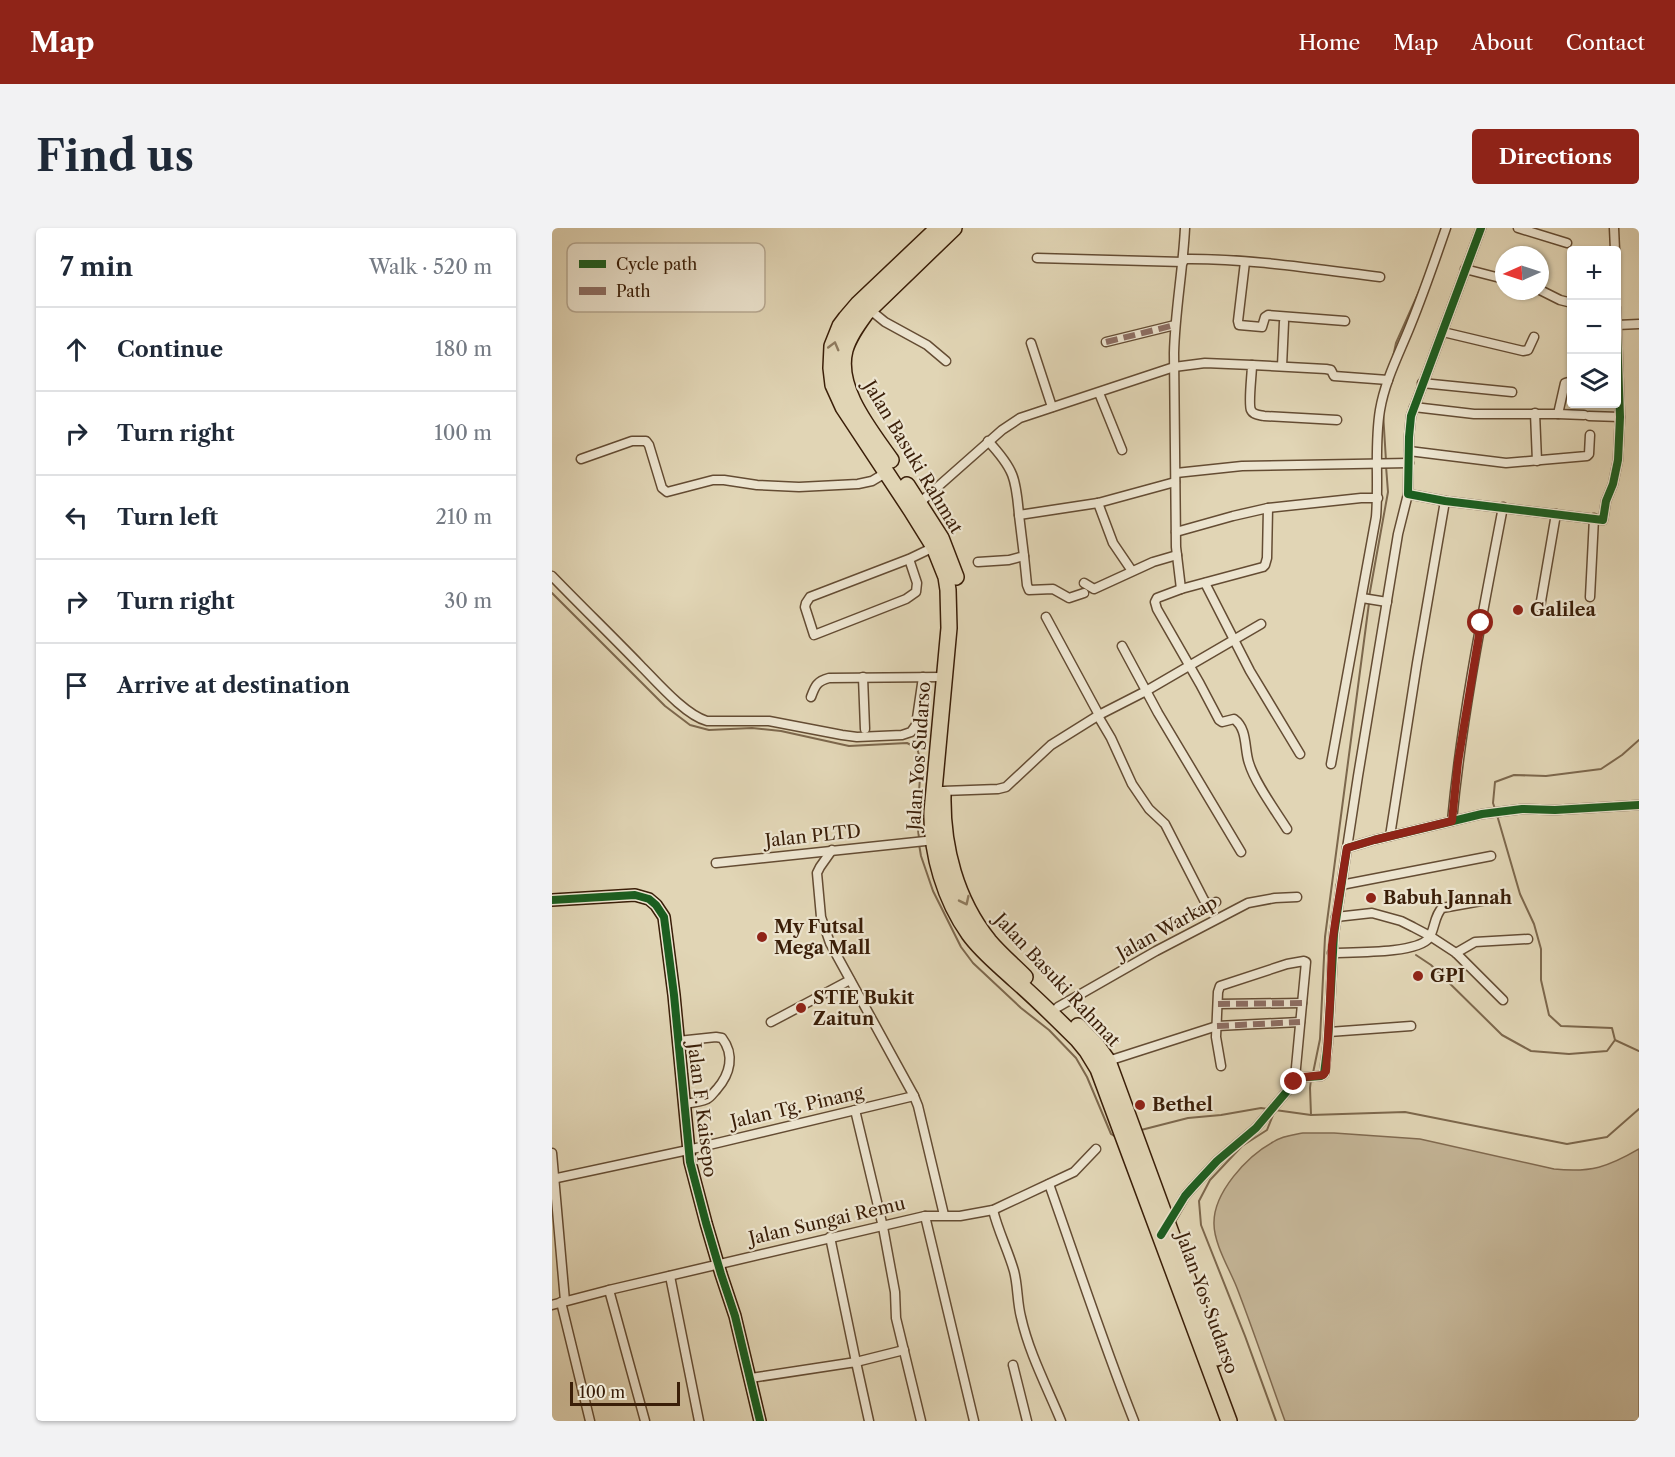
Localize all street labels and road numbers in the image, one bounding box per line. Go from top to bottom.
street label: Jalan Basuki Rahmat [857,374,968,538]
street label: Jalan Yos Sudarso [903,681,935,834]
street label: Jalan PLTD [761,820,862,852]
street label: Jalan Warkap [1110,891,1221,966]
street label: Jalan Basuki Rahmat [987,906,1125,1052]
street label: Jalan F. Kaisepo [682,1038,721,1179]
street label: Jalan Tg. Pinang [725,1081,866,1134]
street label: Jalan Sungai Remu [744,1192,907,1250]
street label: Jalan Yos Sudarso [1170,1226,1243,1377]

